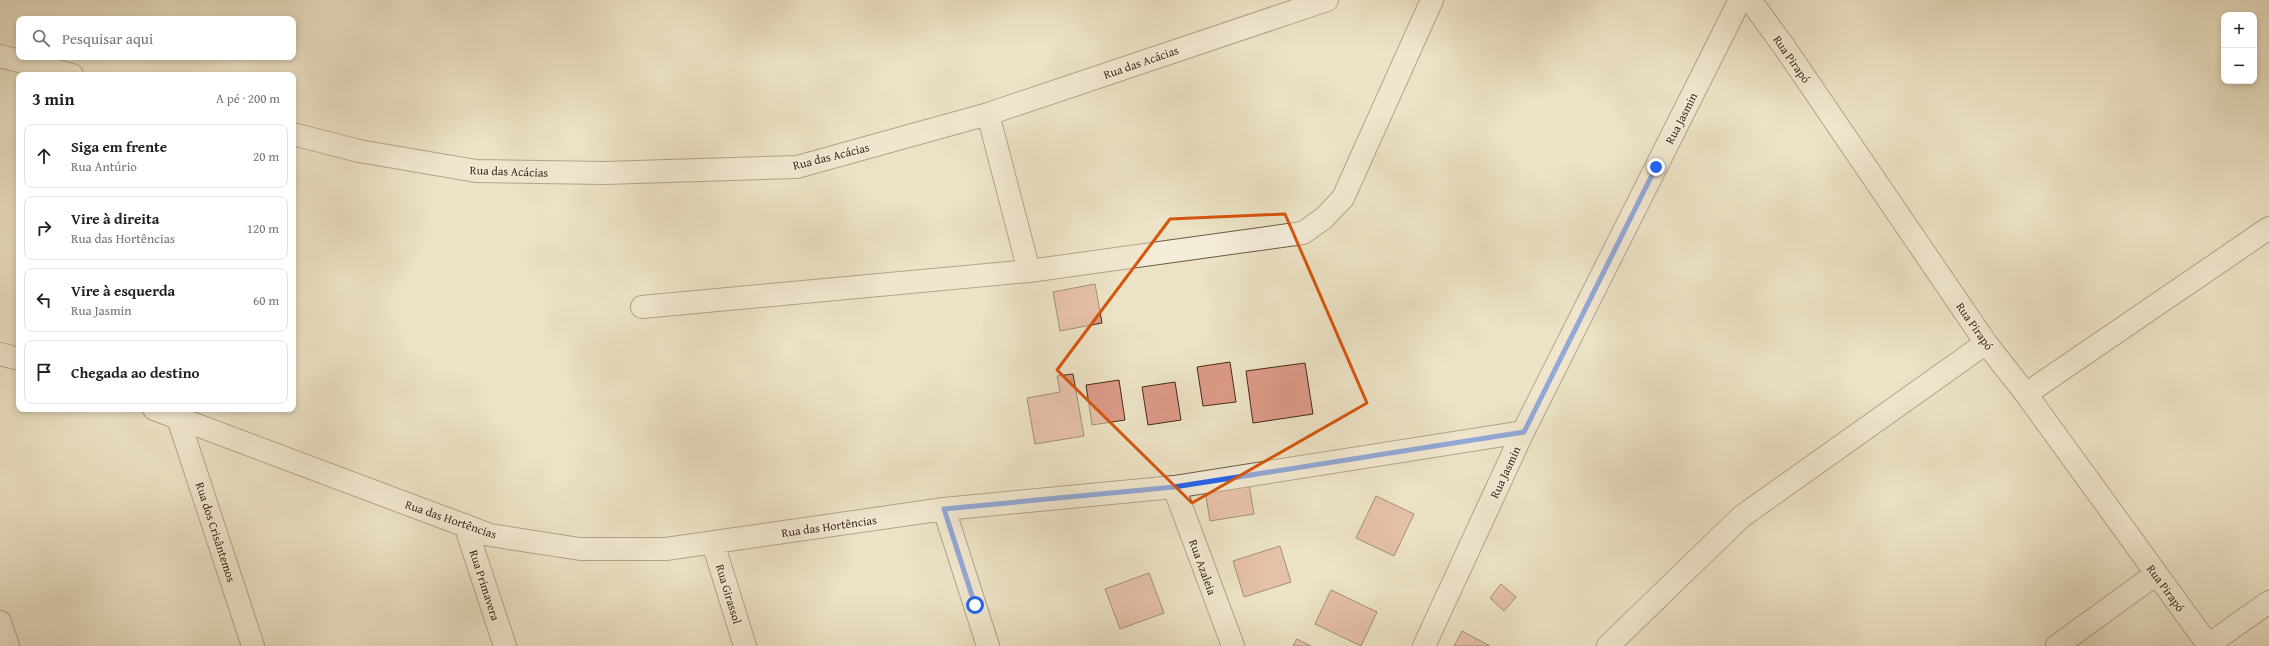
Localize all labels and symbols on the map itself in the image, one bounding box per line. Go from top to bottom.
street label: Rua Pirapó [1769,32,1815,86]
street label: Rua das Acácias [1101,41,1181,83]
street label: Rua Jasmin [1661,89,1701,147]
street label: Rua das Acácias [791,138,871,174]
route end [1647,158,1665,176]
street label: Rua das Acácias [469,161,549,181]
street label: Rua Pirapó [1952,299,1998,353]
street label: Rua Jasmin [1485,443,1525,501]
street label: Rua dos Crisântemos [192,480,240,584]
street label: Rua das Hortências [403,495,499,543]
street label: Rua das Hortências [780,511,878,541]
street label: Rua Azaleia [1185,537,1221,597]
street label: Rua Primavera [466,547,505,623]
street label: Rua Pirapó [2143,561,2189,615]
street label: Rua Girassol [712,562,746,627]
route start [966,596,984,614]

